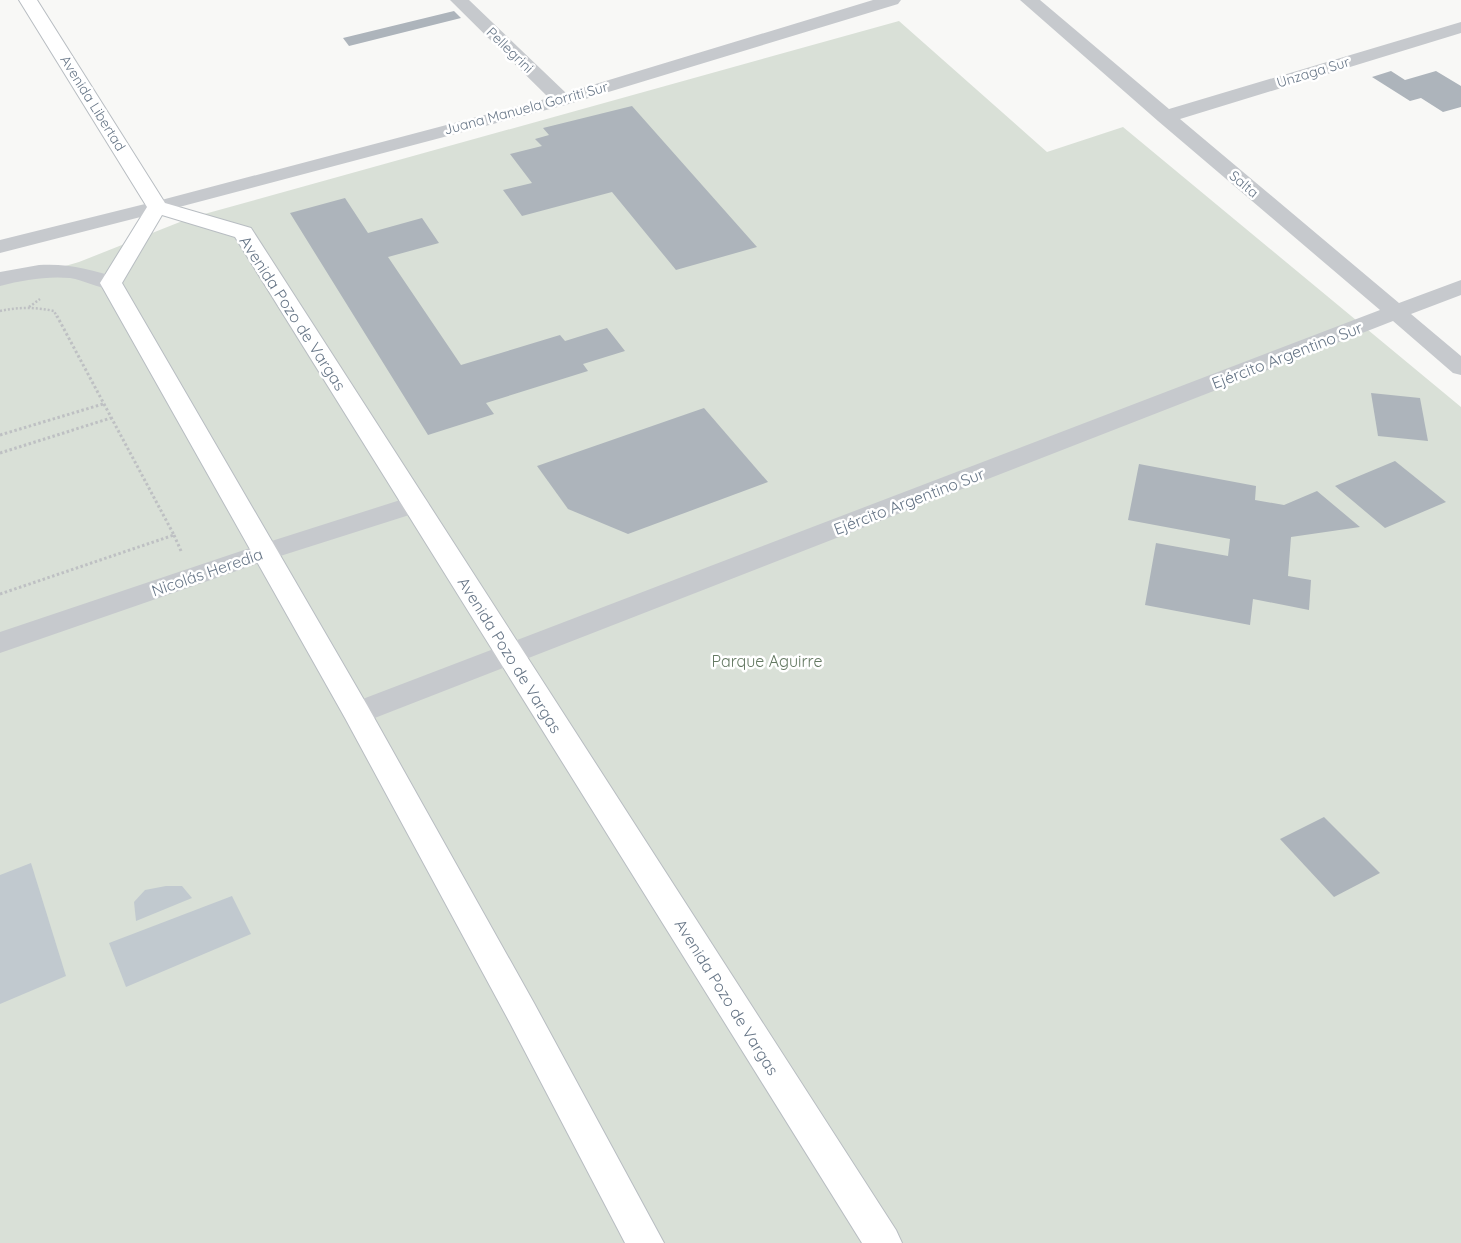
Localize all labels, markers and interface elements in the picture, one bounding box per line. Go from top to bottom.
street label: Pellegrini [483,23,537,77]
street label: Avenida Libertad [56,52,130,154]
street label: Unzaga Sur [1274,52,1352,92]
street label: Juana Manuela Gorriti Sur [442,77,611,139]
street label: Salta [1226,167,1262,201]
street label: Avenida Pozo de Vargas [235,232,351,394]
street label: Ejército Argentino Sur [1209,317,1365,393]
street label: Ejército Argentino Sur [831,463,987,539]
street label: Nicolás Heredia [149,544,265,600]
street label: Avenida Pozo de Vargas [454,573,566,737]
park label: Parque Aguirre [712,651,822,671]
street label: Avenida Pozo de Vargas [671,915,783,1079]

